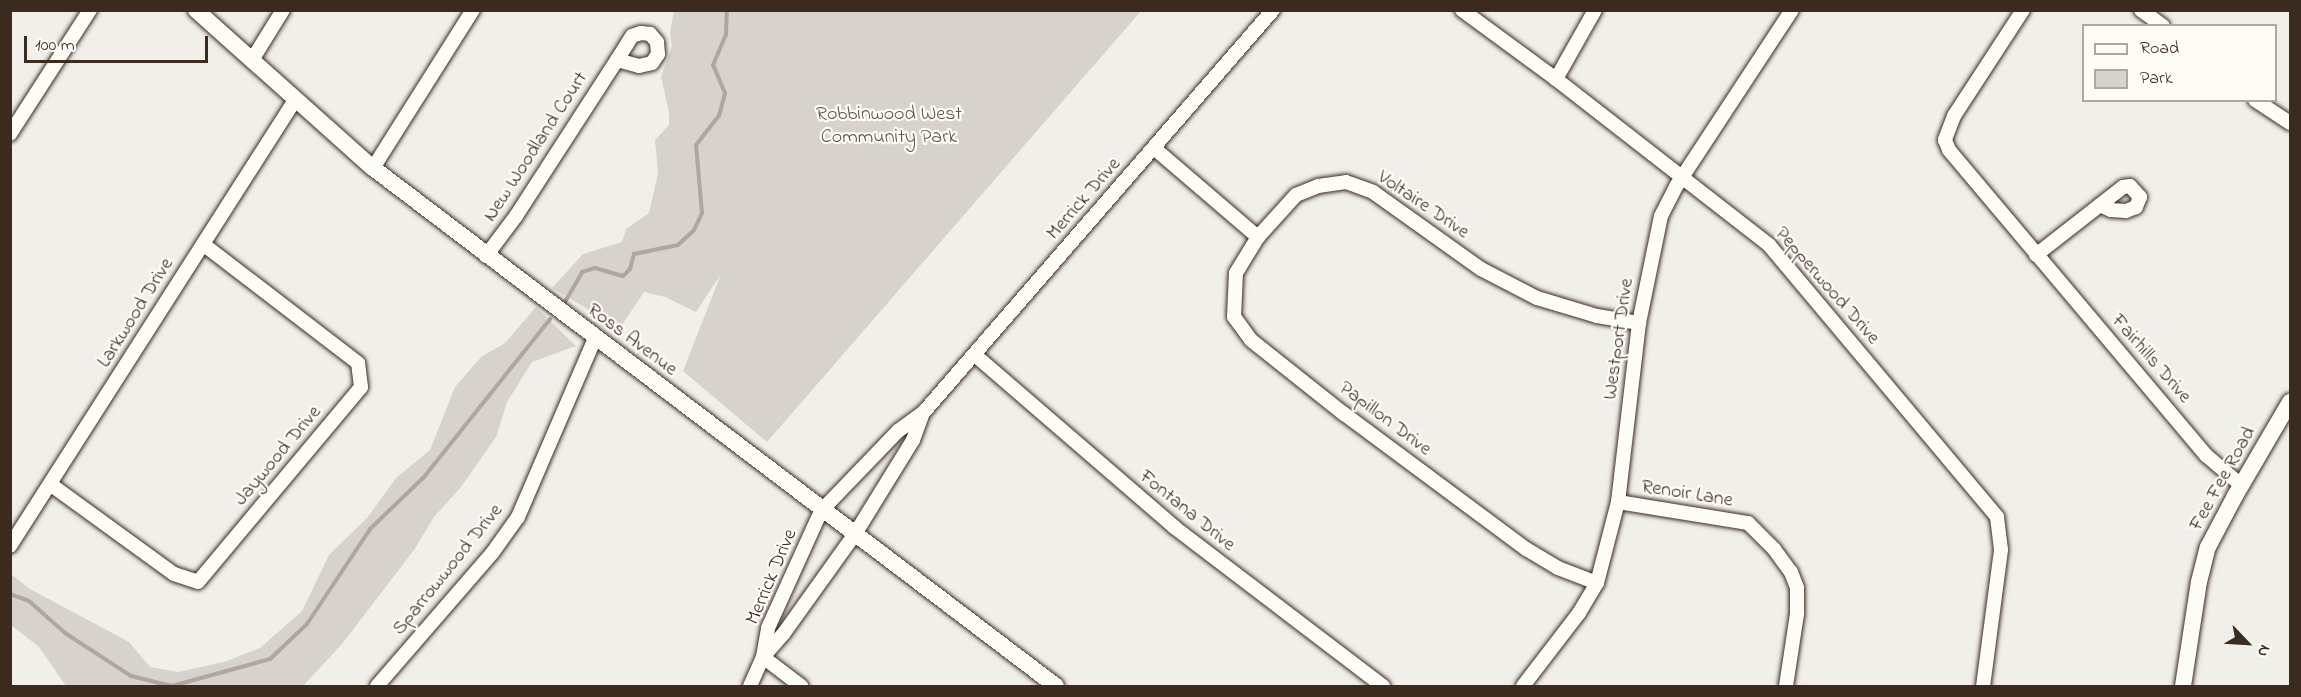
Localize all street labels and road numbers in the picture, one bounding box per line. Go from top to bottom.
street label: New Woodland Court [479,67,593,227]
street label: Merrick Drive [1042,153,1126,245]
street label: Voltaire Drive [1373,166,1473,244]
street label: Pepperwood Drive [1769,222,1885,350]
street label: Larkwood Drive [93,254,179,372]
street label: Westport Drive [1599,277,1639,401]
street label: Ross Avenue [582,298,682,382]
street label: Fairhills Drive [2106,309,2196,409]
street label: Papillon Drive [1334,376,1436,462]
street label: Jaywood Drive [229,401,327,511]
street label: Fee Fee Road [2185,423,2261,535]
street label: Fontana Drive [1134,465,1240,557]
street label: Renoir Lane [1640,475,1734,513]
street label: Sparrowwood Drive [388,499,508,641]
street label: Merrick Drive [741,526,803,628]

